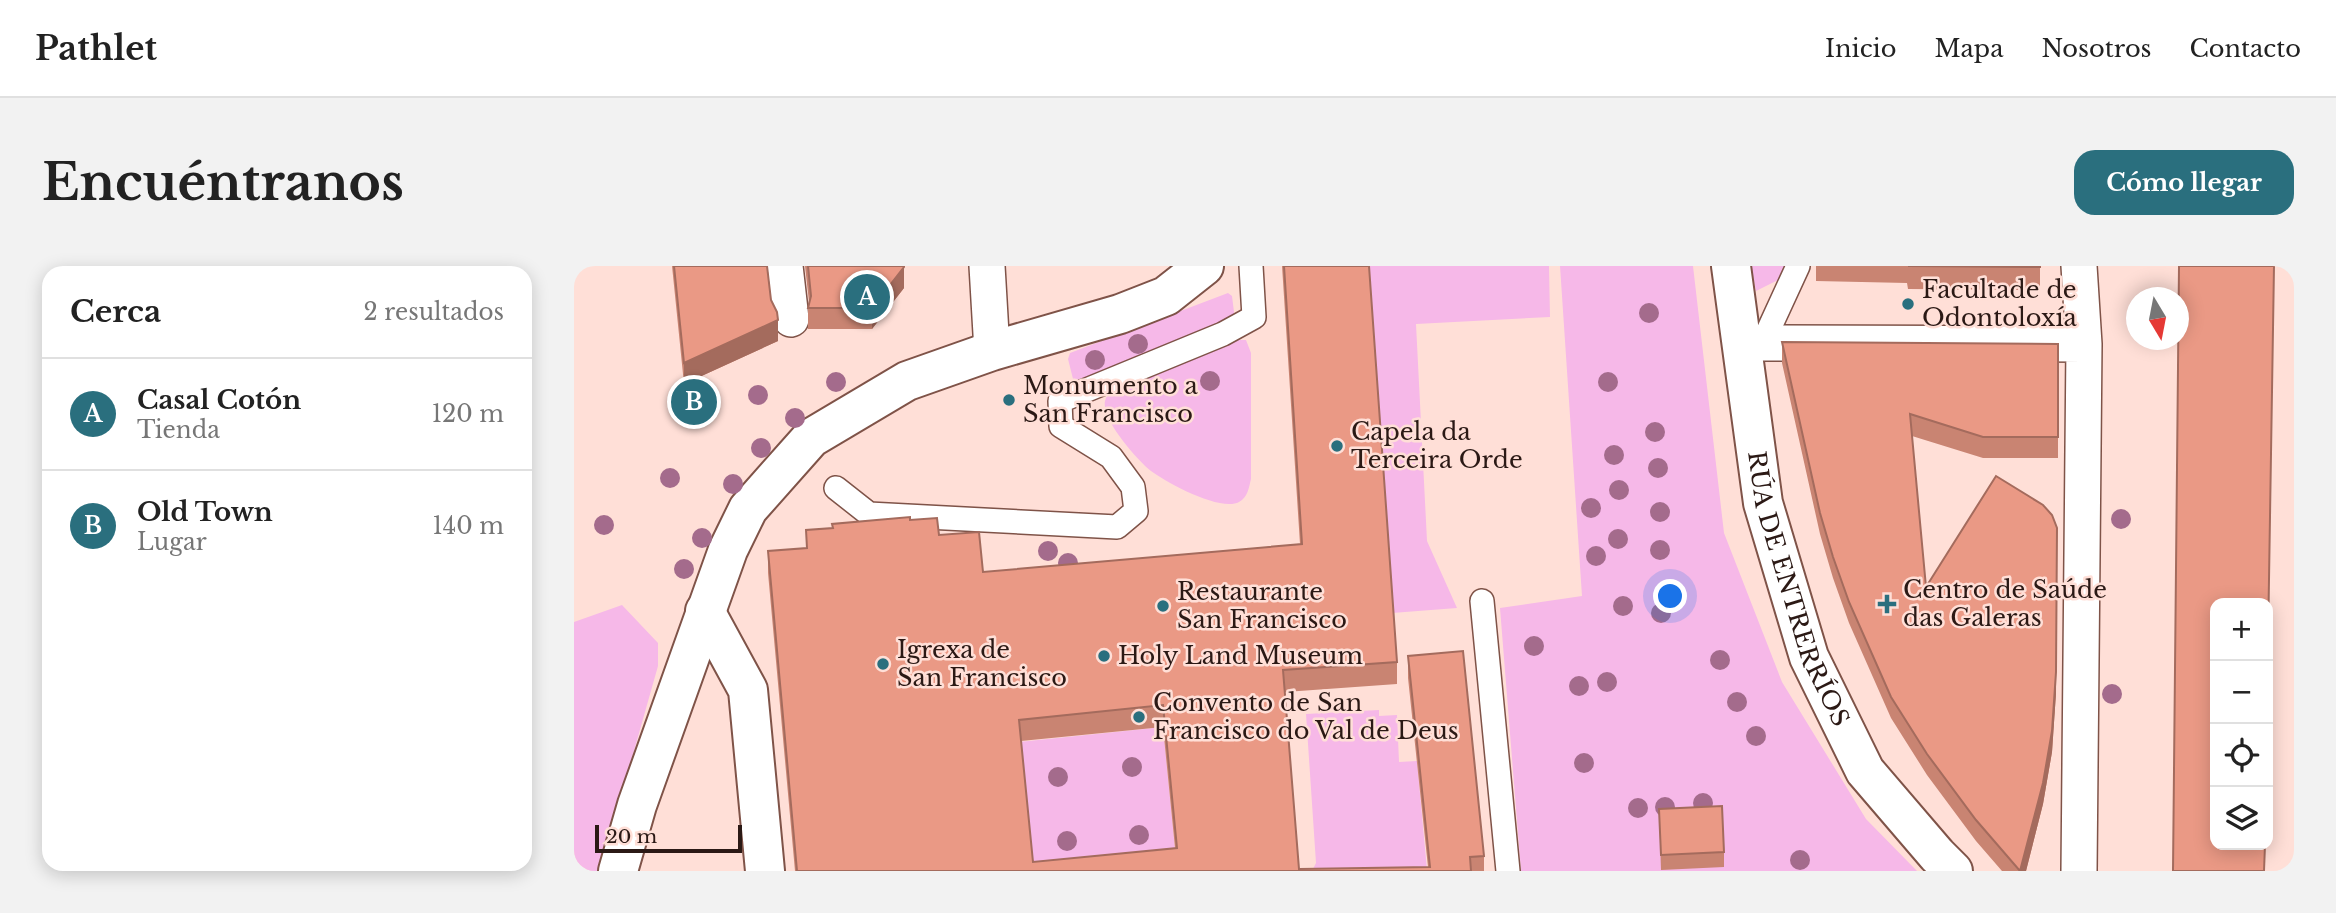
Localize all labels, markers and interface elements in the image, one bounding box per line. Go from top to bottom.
text: Pathlet [35,28,157,69]
text: Inicio [1825,34,1896,63]
text: Mapa [1934,34,2003,63]
text: Nosotros [2041,34,2152,63]
text: Contacto [2190,34,2301,63]
button: Cómo llegar [2074,150,2294,215]
text: Encuéntranos [42,152,404,213]
pin: A [844,271,890,323]
place label: Facultade de Odontoloxía [1922,275,2078,332]
north arrow [2126,287,2189,350]
text: Cerca [70,293,161,330]
marker: Facultade de Odontoloxía [1900,296,1916,312]
text: 2 resultados [364,298,504,326]
place label: Monumento a San Francisco [1023,371,1199,428]
pin: B [671,376,717,428]
text: Casal Cotón [137,384,301,416]
marker: Monumento a San Francisco [1001,392,1017,408]
text: A [84,400,102,428]
text: 120 m [432,400,504,428]
text: Tienda [137,416,220,444]
place label: Capela da Terceira Orde [1351,417,1523,474]
marker: Capela da Terceira Orde [1329,438,1345,454]
street label: RÚA DE ENTRERRÍOS [1742,449,1856,731]
text: Old Town [137,496,273,528]
text: B [84,512,102,540]
text: 140 m [433,512,504,540]
text: Lugar [137,528,207,556]
place label: Centro de Saúde das Galeras [1903,575,2107,632]
place label: Restaurante San Francisco [1177,577,1347,634]
your location [1653,579,1687,613]
marker: Centro de Saúde das Galeras [1877,594,1897,614]
marker: Restaurante San Francisco [1155,598,1171,614]
map controls [2210,598,2273,850]
button: + [2210,598,2273,661]
place label: Igrexa de San Francisco [897,635,1067,692]
place label: Holy Land Museum [1118,641,1363,670]
marker: Holy Land Museum [1096,648,1112,664]
marker: Igrexa de San Francisco [875,656,891,672]
button: − [2210,661,2273,724]
place label: Convento de San Francisco do Val de Deus [1153,688,1459,745]
marker: Convento de San Francisco do Val de Deus [1131,709,1147,725]
button: locate [2210,724,2273,787]
button: layers [2210,787,2273,850]
scale bar [595,822,742,854]
text: 20 m [606,825,657,848]

